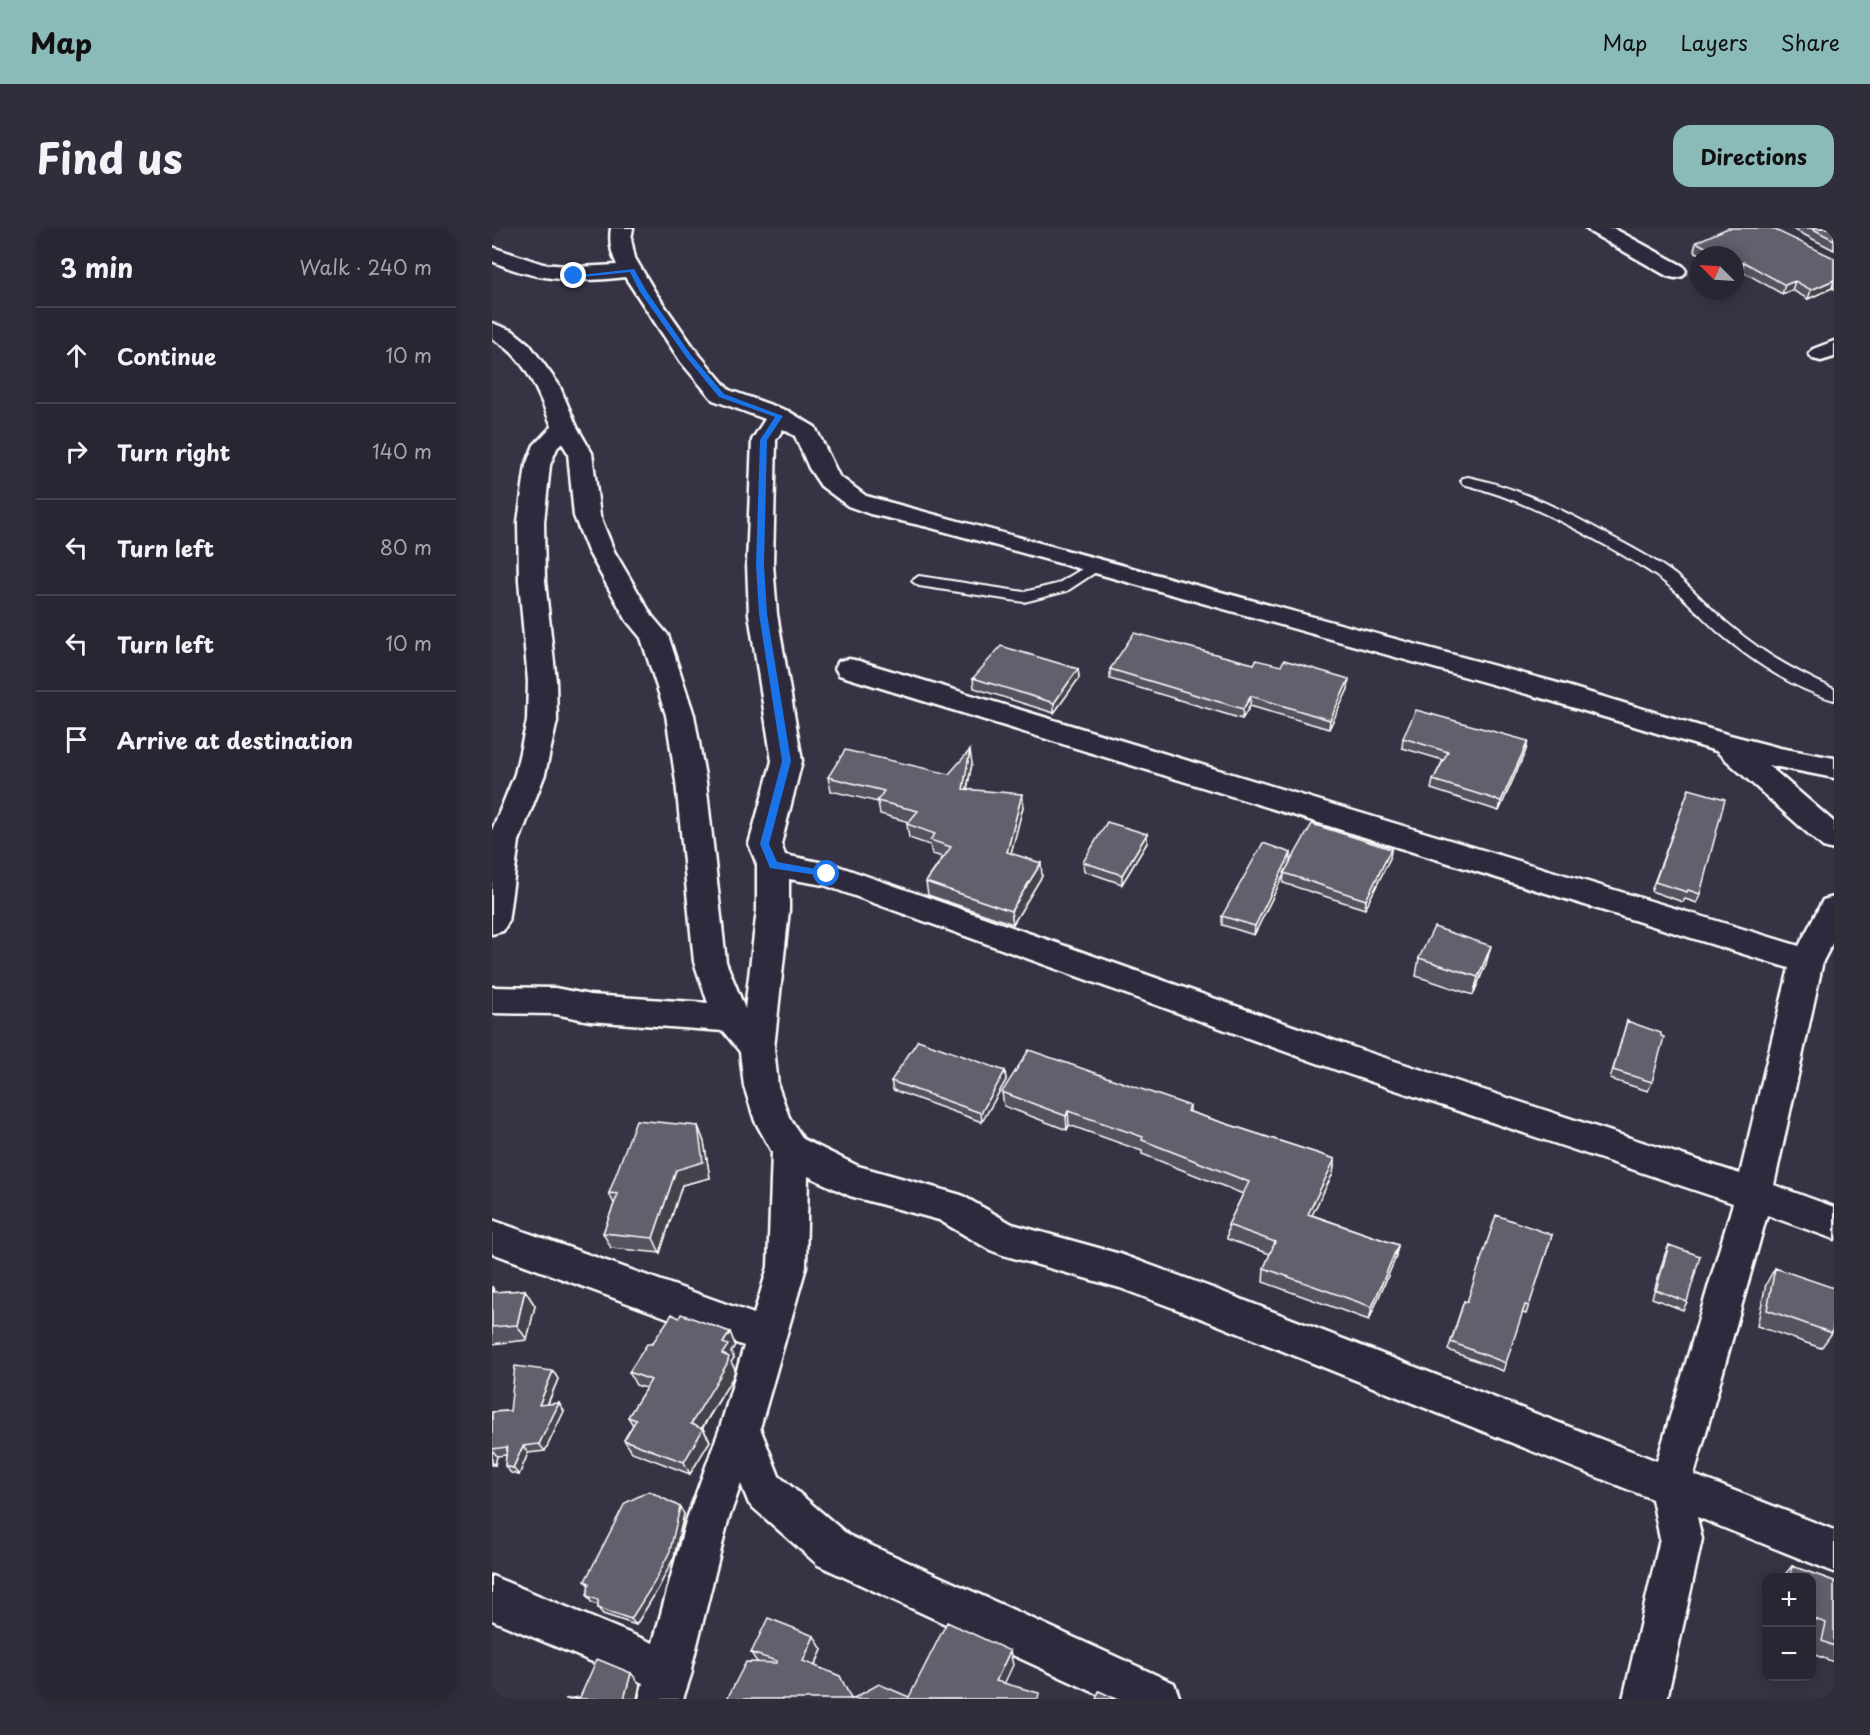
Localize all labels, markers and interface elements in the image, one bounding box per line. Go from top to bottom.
text: Map [30,21,92,64]
text: Map [1603,26,1647,58]
text: Layers [1680,26,1748,58]
text: Share [1781,26,1840,58]
text: Find us [36,125,183,188]
button: Directions [1673,125,1834,187]
north arrow [1690,246,1744,300]
text: 3 min [60,248,133,287]
text: Walk · 240 m [299,252,432,282]
route end [560,262,586,288]
icon: ahead [60,339,93,372]
text: Continue [117,339,216,372]
text: 10 m [385,340,432,370]
icon: right [60,435,93,468]
text: Turn right [117,435,230,468]
text: 140 m [372,436,432,466]
icon: left [60,531,93,564]
text: Turn left [117,531,214,564]
text: 80 m [380,532,432,562]
icon: left [60,627,93,660]
text: Turn left [117,627,214,660]
text: 10 m [385,628,432,658]
icon: arrive [60,723,93,756]
text: Arrive at destination [117,723,353,756]
route start [813,860,839,886]
map controls [1762,1573,1816,1681]
button: + [1762,1573,1816,1627]
button: − [1762,1627,1816,1681]

